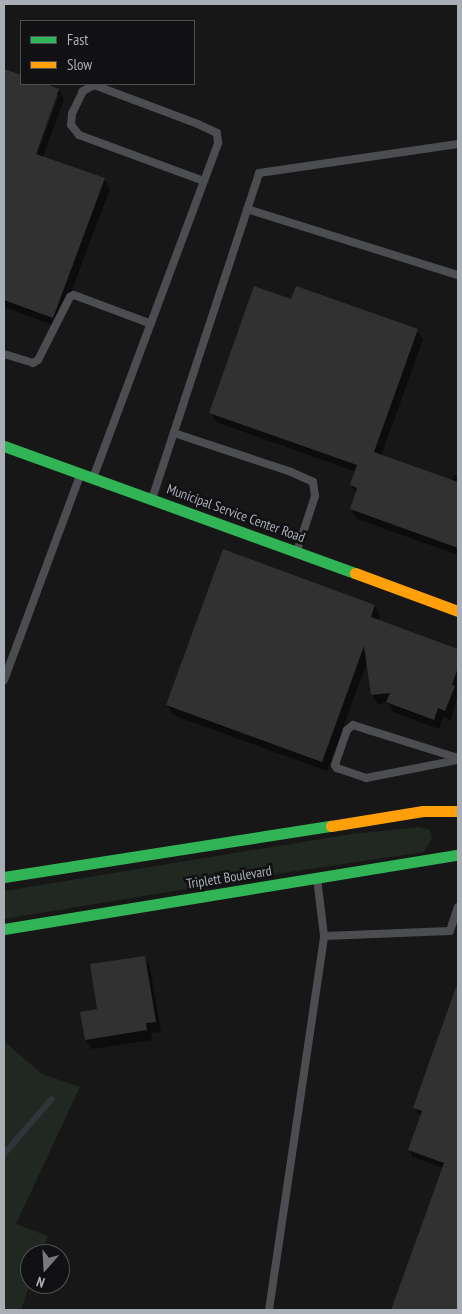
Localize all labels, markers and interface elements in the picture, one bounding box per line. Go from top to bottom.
legend [20,20,195,85]
text: Fast [67,30,88,49]
text: Slow [67,55,92,74]
street label: Municipal Service Center Road [165,480,307,546]
street label: Triplett Boulevard [185,862,273,892]
north arrow [20,1244,70,1294]
text: N [34,1272,47,1292]

